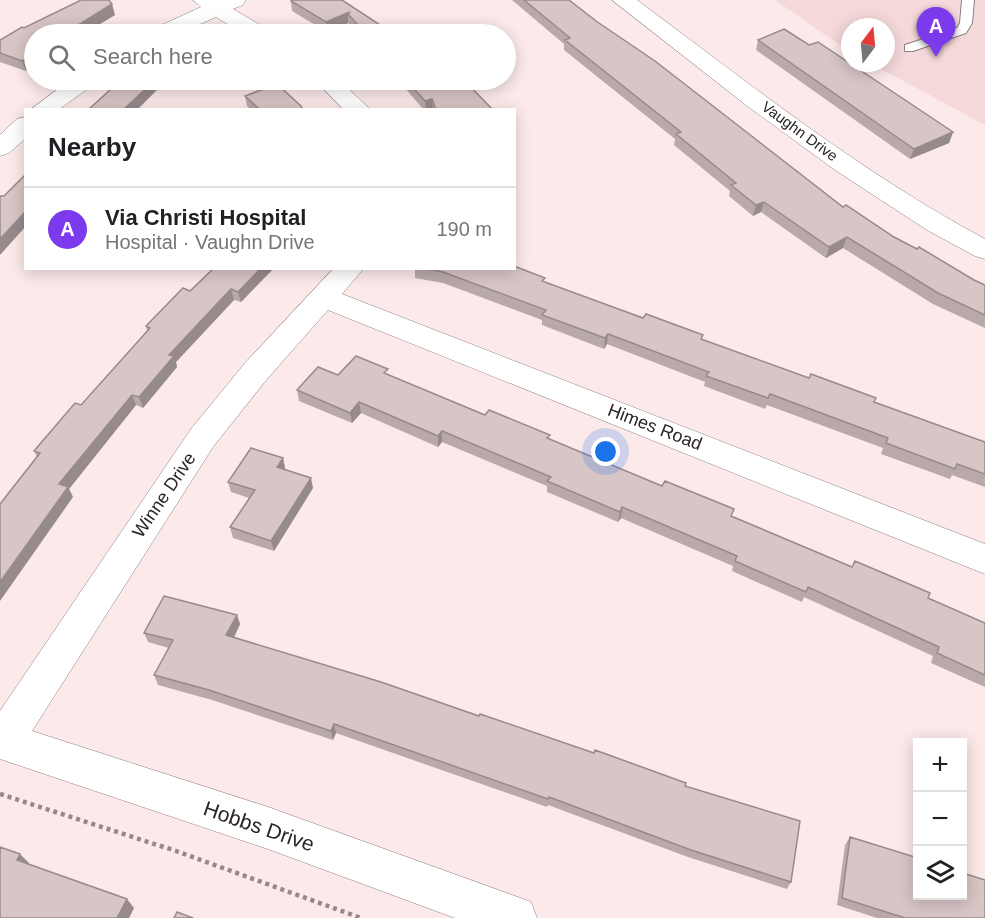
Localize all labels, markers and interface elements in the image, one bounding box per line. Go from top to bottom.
pin: A [916,8,956,57]
north arrow [841,18,895,72]
search box [24,24,516,90]
icon: search [45,41,78,74]
text: Search here [93,44,213,69]
street label: Vaughn Drive [759,98,841,164]
text: Nearby [48,132,136,162]
text: Via Christi Hospital [105,205,306,230]
text: A [60,218,75,240]
text: 190 m [436,218,492,240]
text: Hospital · Vaughn Drive [105,231,315,253]
street label: Himes Road [605,400,705,454]
your location [591,437,620,466]
street label: Winne Drive [128,449,200,541]
map controls [913,738,967,900]
button: + [913,738,967,792]
button: − [913,792,967,846]
street label: Hobbs Drive [201,796,317,856]
button: layers [913,846,967,900]

